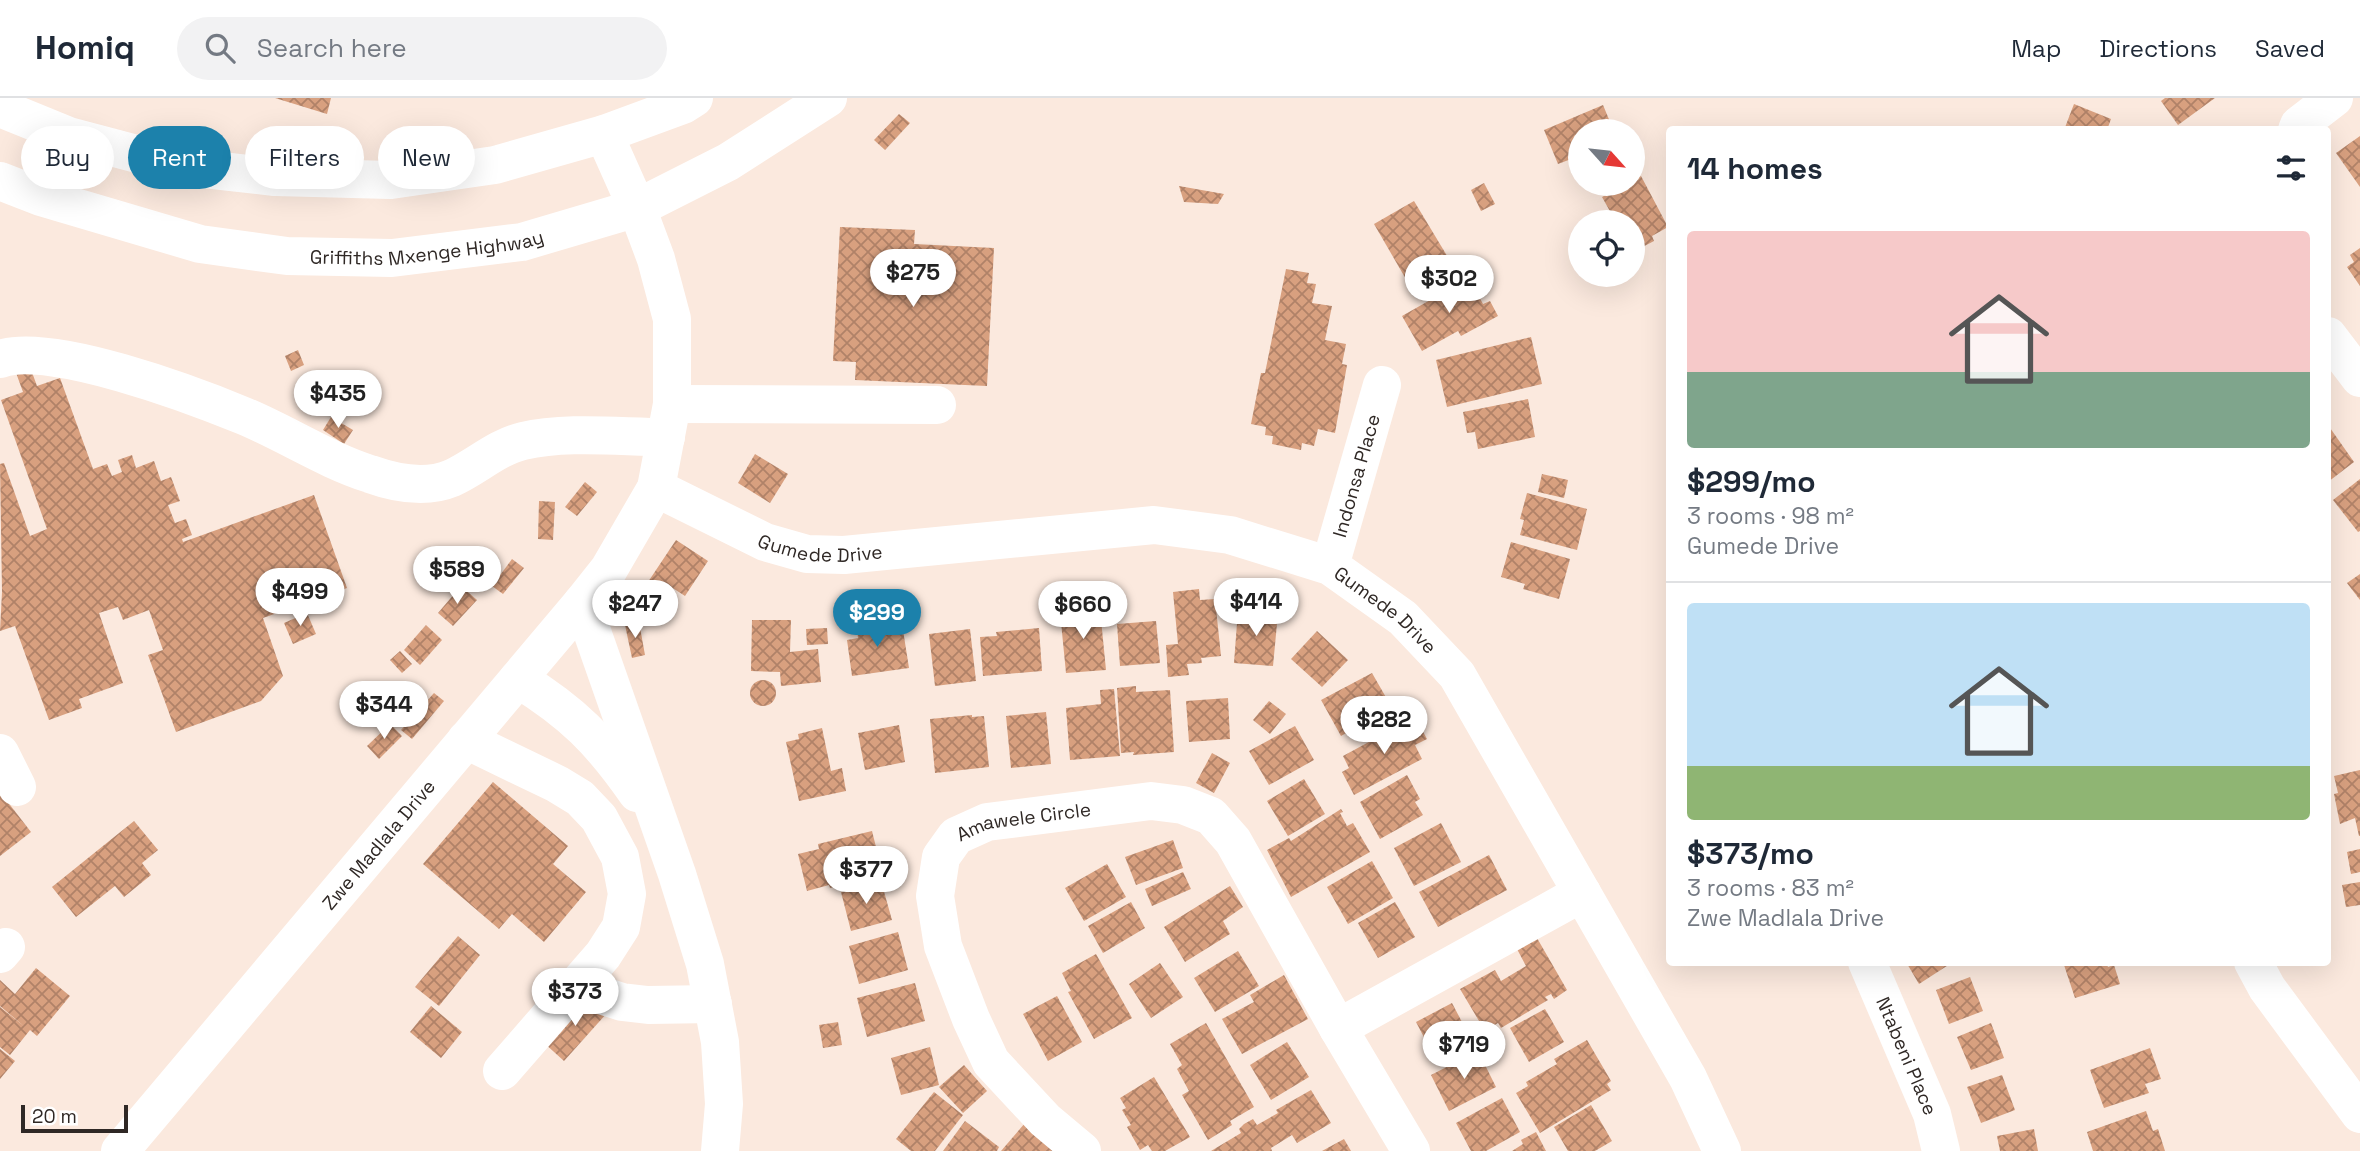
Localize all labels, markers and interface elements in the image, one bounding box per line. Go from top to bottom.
search box [177,17,667,80]
text: Homiq [35,27,135,69]
icon: search [201,29,239,67]
text: Search here [257,31,407,65]
text: Map [2011,33,2061,64]
text: Directions [2099,33,2217,64]
text: Saved [2255,33,2325,64]
north arrow [1568,119,1645,196]
map controls [1568,119,1645,287]
chip: Buy [21,126,114,189]
chip: Rent [128,126,231,189]
chip: Filters [245,126,364,189]
chip: New [378,126,475,189]
text: 14 homes [1687,149,1823,188]
icon: filters [2272,149,2310,187]
button: locate [1568,210,1645,287]
street label: Griffiths Mxenge Highway [310,224,547,271]
pin: $275 [872,250,954,309]
pin: $302 [1408,256,1490,315]
text: $275 [886,257,940,287]
text: $302 [1421,263,1477,293]
icon: home [1936,276,2062,402]
pin: $435 [297,370,379,430]
text: $435 [310,378,366,408]
street label: Indonsa Place [1327,411,1386,540]
text: $299/mo [1687,462,1816,501]
text: 3 rooms · 98 m² [1687,501,1854,531]
street label: Gumede Drive [753,528,884,568]
text: Gumede Drive [1687,531,1839,561]
pin: $589 [416,546,498,606]
text: $589 [429,554,485,584]
street label: Gumede Drive [1329,561,1442,659]
pin: $499 [259,568,341,628]
text: $499 [272,576,329,606]
pin: $414 [1215,578,1297,638]
pin: $247 [594,580,676,640]
pin: $660 [1042,582,1124,641]
text: $414 [1230,586,1282,616]
text: $247 [608,588,662,618]
pin: $299 [836,589,918,649]
text: $660 [1054,589,1112,619]
text: $299 [849,597,905,627]
icon: home [1936,648,2062,774]
pin: $344 [343,682,425,741]
text: $344 [355,689,413,719]
pin: $282 [1343,696,1425,756]
text: $282 [1356,704,1412,734]
street label: Zwe Madlala Drive [317,774,441,915]
street label: Amawele Circle [952,797,1092,847]
text: $373/mo [1687,834,1814,873]
pin: $377 [825,846,907,906]
text: $377 [839,854,893,884]
text: 3 rooms · 83 m² [1687,873,1854,903]
text: Zwe Madlala Drive [1687,903,1884,933]
pin: $373 [534,968,616,1028]
text: $373 [548,976,602,1006]
street label: Ntabeni Place [1870,993,1943,1119]
pin: $719 [1423,1021,1505,1081]
text: $719 [1438,1029,1490,1059]
scale bar [21,1102,128,1134]
text: 20 m [32,1104,77,1129]

